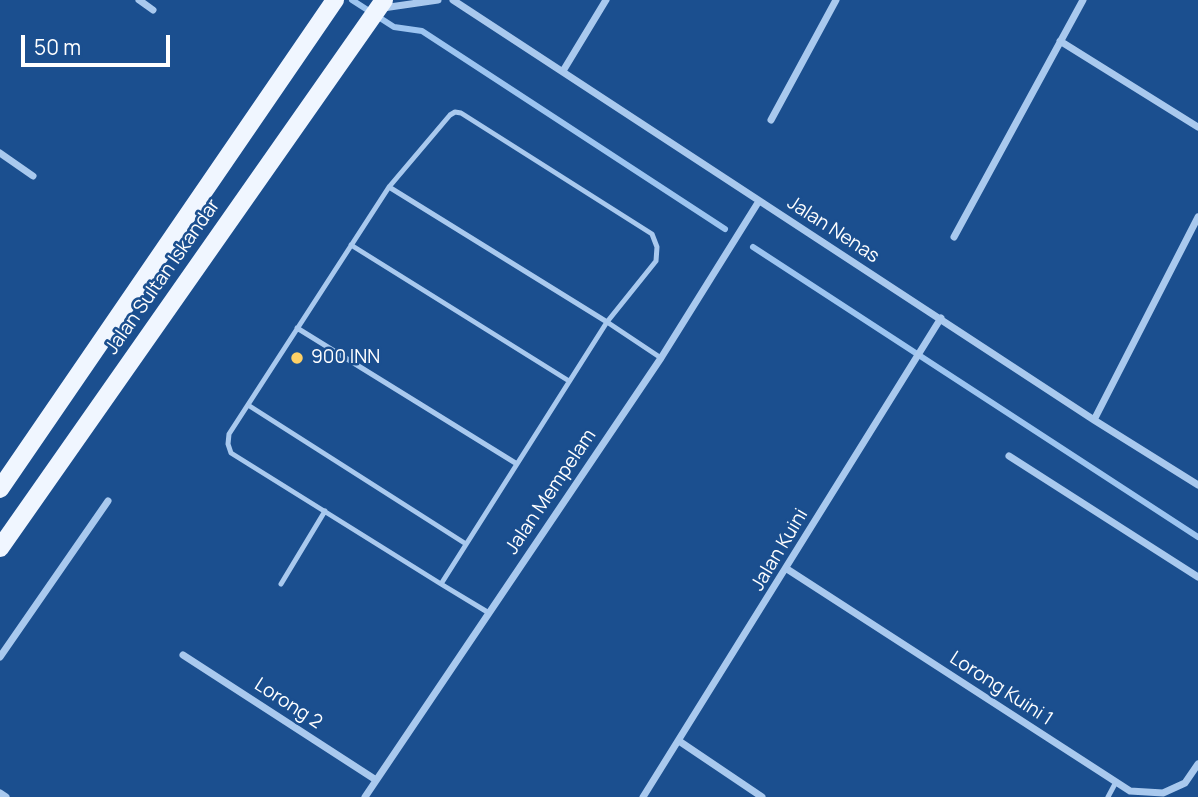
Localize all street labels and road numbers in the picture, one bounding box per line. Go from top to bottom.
street label: Jalan Nenas [783,192,883,268]
street label: Jalan Sultan Iskandar [101,195,225,359]
street label: Jalan Mempelam [501,425,601,559]
street label: Jalan Kuini [747,505,813,595]
street label: Lorong Kuini 1 [945,647,1057,731]
street label: Lorong 2 [250,674,326,734]

